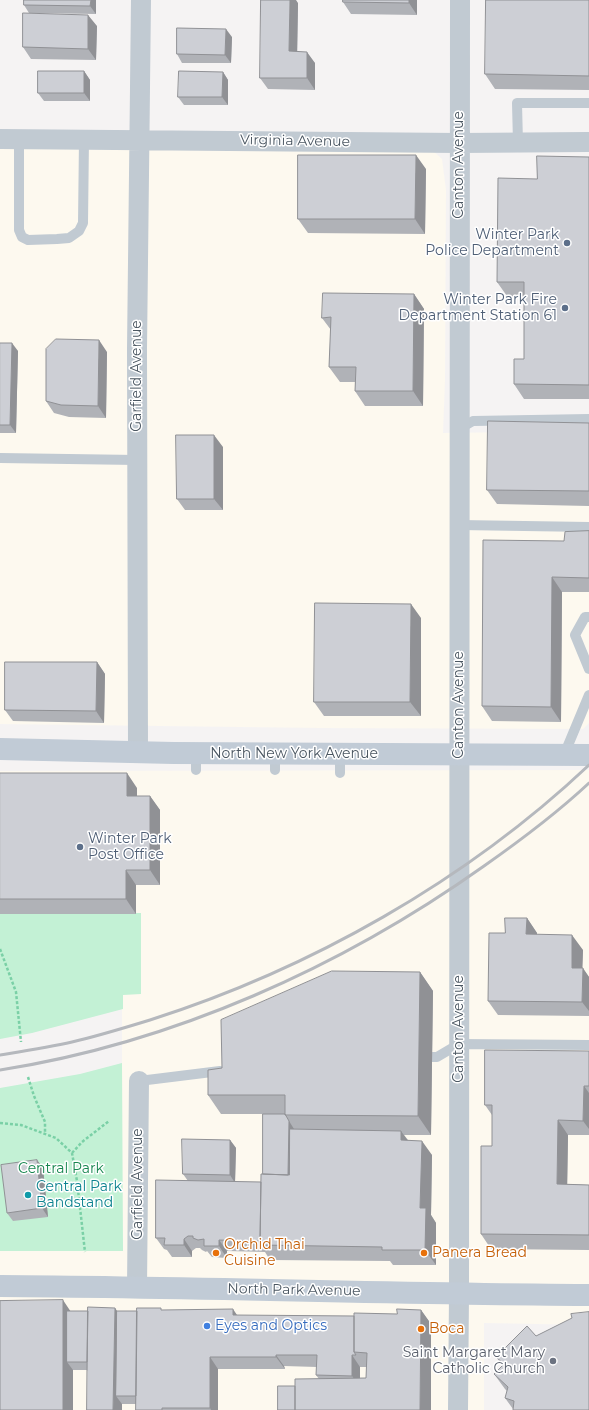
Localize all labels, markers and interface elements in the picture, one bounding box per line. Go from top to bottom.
street label: Canton Avenue [451,111,467,219]
street label: Virginia Avenue [240,132,350,150]
place label: Winter Park Police Department [425,227,559,260]
marker: Winter Park Police Department [562,238,572,248]
place label: Winter Park Fire Department Station 61 [398,292,557,324]
marker: Winter Park Fire Department Station 61 [560,303,570,313]
street label: Garfield Avenue [129,320,145,432]
street label: Canton Avenue [451,651,467,759]
street label: North New York Avenue [210,746,378,762]
place label: Winter Park Post Office [88,831,172,864]
marker: Winter Park Post Office [75,842,85,852]
street label: Canton Avenue [451,975,467,1083]
street label: Garfield Avenue [130,1128,146,1240]
park label: Central Park [18,1161,104,1177]
place label: Central Park Bandstand [36,1179,122,1212]
marker: Central Park Bandstand [23,1190,33,1200]
place label: Orchid Thai Cuisine [224,1237,305,1270]
place label: Panera Bread [432,1245,527,1261]
marker: Orchid Thai Cuisine [211,1248,221,1258]
marker: Panera Bread [419,1248,429,1258]
street label: North Park Avenue [227,1280,361,1300]
place label: Eyes and Optics [215,1318,327,1334]
marker: Eyes and Optics [202,1321,212,1331]
place label: Boca [429,1321,464,1337]
marker: Boca [416,1324,426,1334]
place label: Saint Margaret Mary Catholic Church [403,1345,545,1378]
marker: Saint Margaret Mary Catholic Church [548,1356,558,1366]

